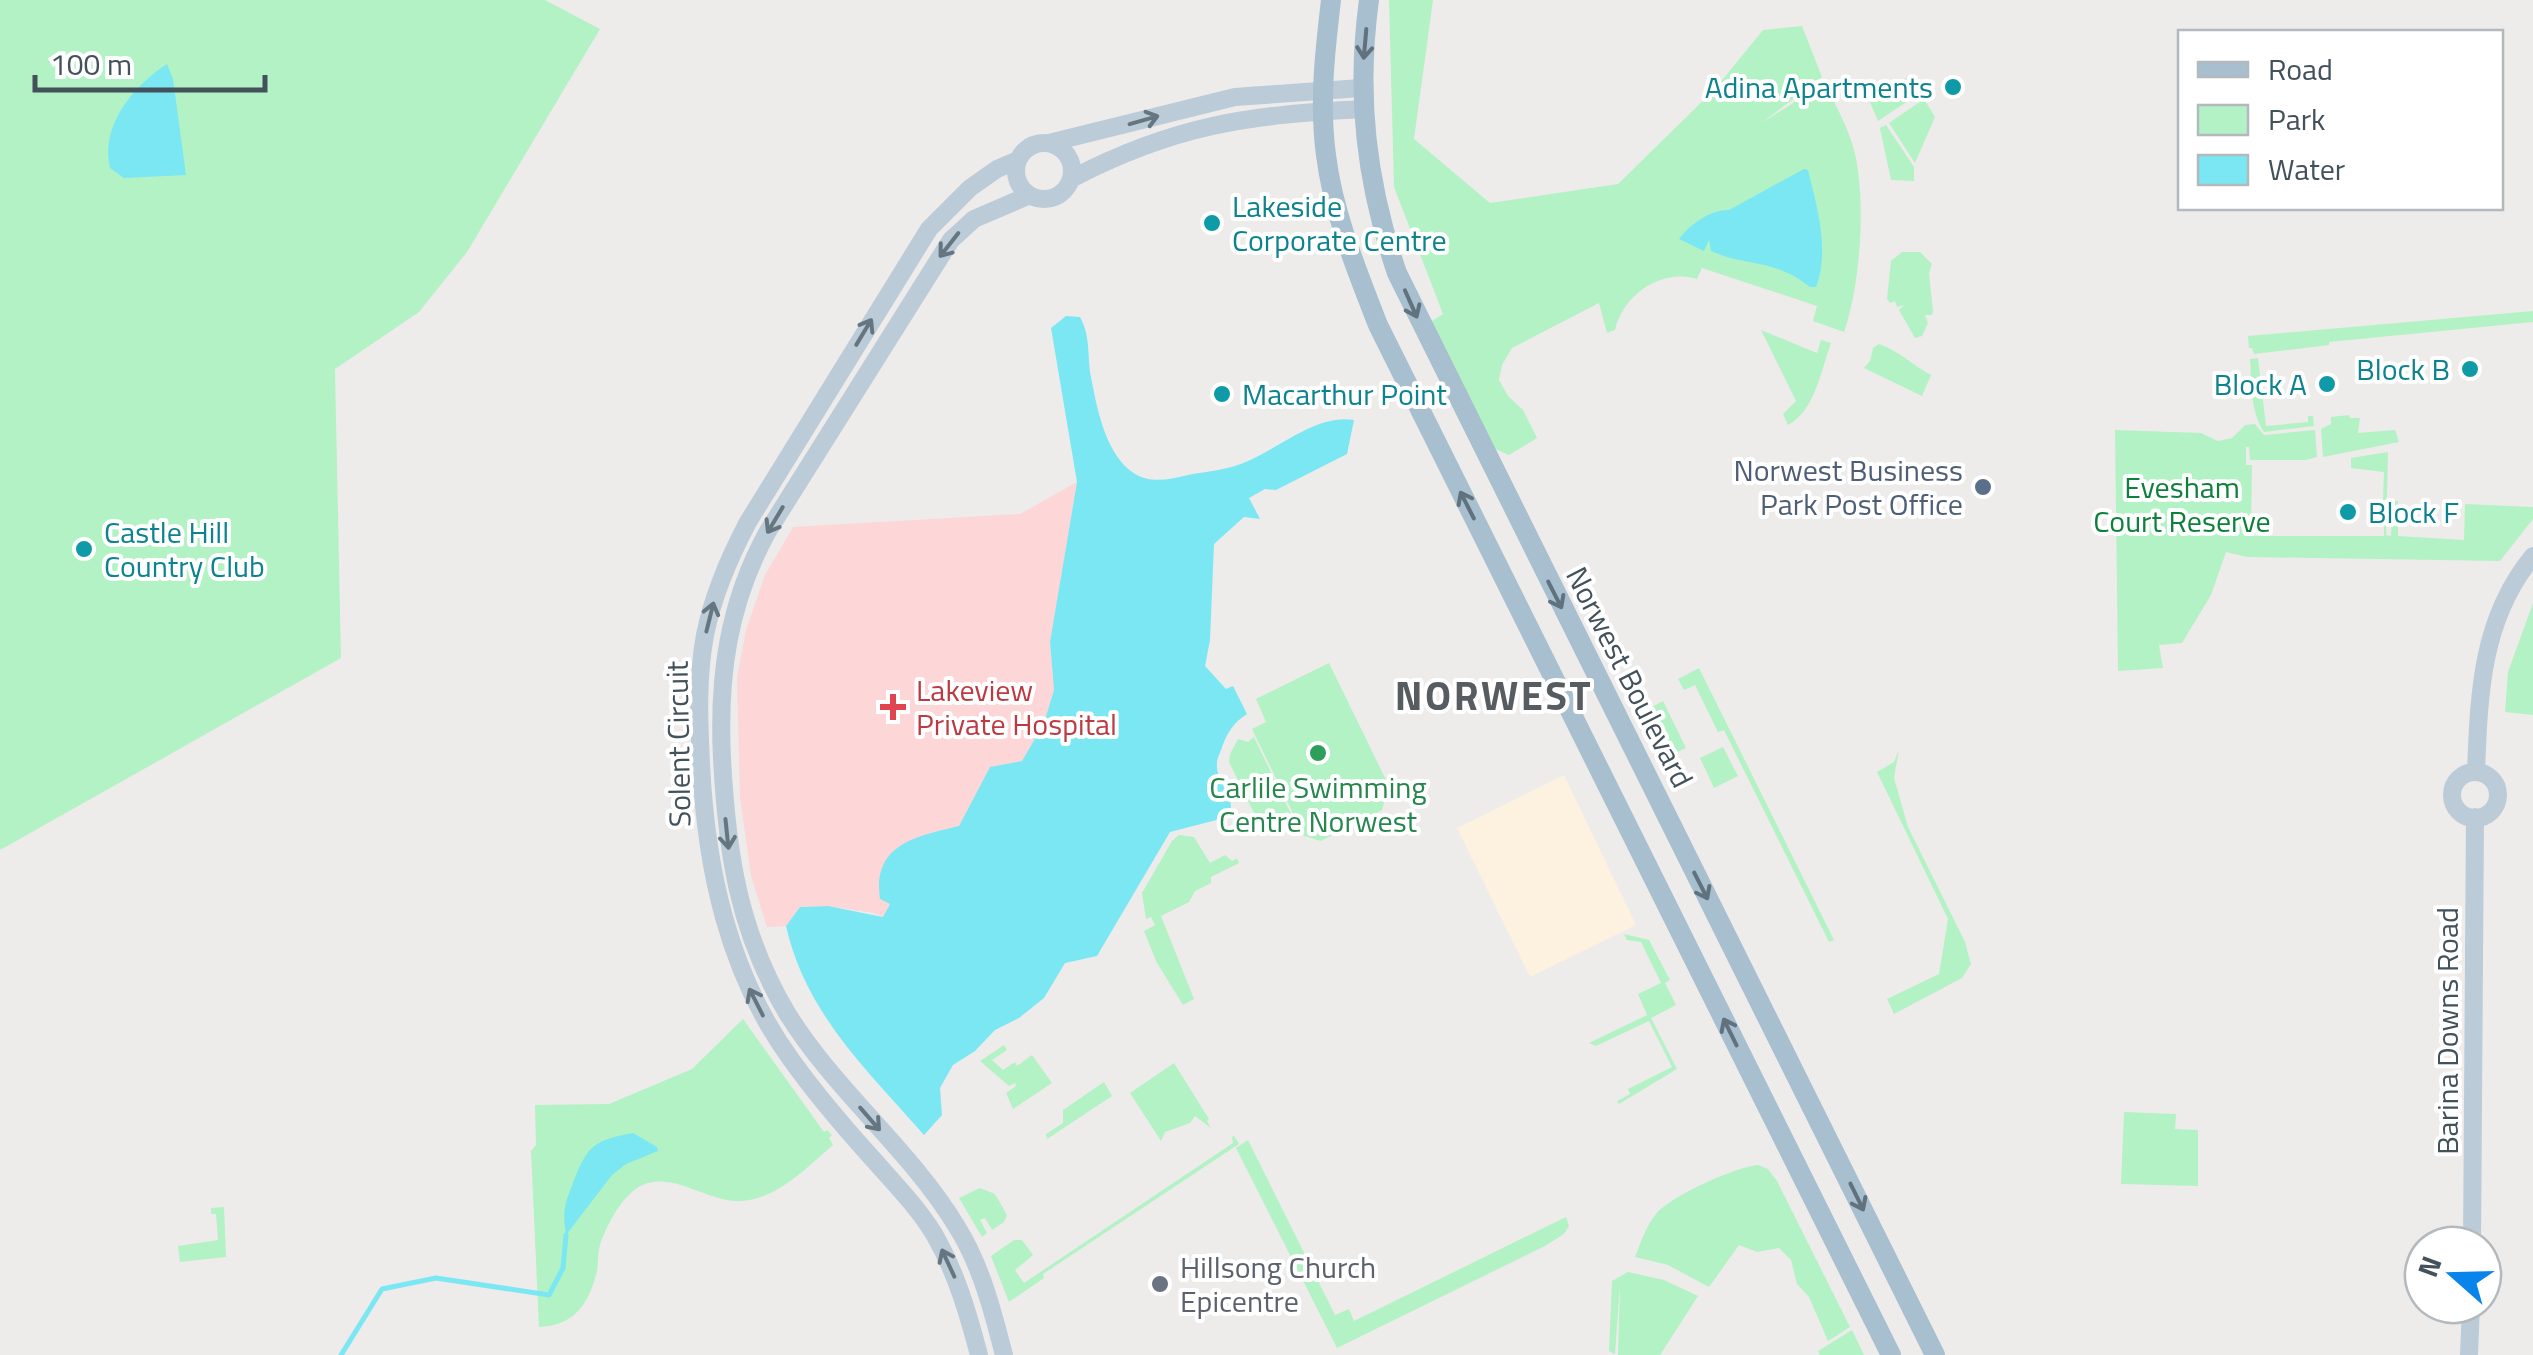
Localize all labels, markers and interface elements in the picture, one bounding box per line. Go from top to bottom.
one-way arrow [1355,27,1374,60]
scale bar [35,30,265,92]
legend [2178,30,2503,210]
text: 100 m [50,41,132,87]
text: Road [2268,46,2333,92]
place label: Adina Apartments [1705,64,1933,110]
marker: Adina Apartments [1942,76,1964,98]
text: Park [2268,96,2325,142]
one-way arrow [1128,110,1159,129]
text: Water [2268,146,2345,192]
place label: Lakeside Corporate Centre [1232,183,1447,263]
marker: Lakeside Corporate Centre [1201,212,1223,234]
one-way arrow [938,232,960,258]
one-way arrow [1403,288,1421,319]
one-way arrow [854,318,874,347]
place label: Block B [2356,346,2450,392]
marker: Block B [2459,358,2481,380]
place label: Block A [2214,361,2307,407]
place label: Macarthur Point [1242,371,1447,417]
marker: Block A [2316,373,2338,395]
marker: Macarthur Point [1211,383,1233,405]
place label: Norwest Business Park Post Office [1734,447,1963,527]
park label: Evesham Court Reserve [2093,464,2271,544]
marker: Norwest Business Park Post Office [1972,476,1994,498]
place label: Block F [2368,489,2459,535]
one-way arrow [1457,490,1476,520]
marker: Block F [2337,501,2359,523]
one-way arrow [765,505,785,534]
place label: Castle Hill Country Club [104,509,265,589]
marker: Castle Hill Country Club [73,538,95,560]
street label: Norwest Boulevard [1554,559,1706,795]
one-way arrow [1546,580,1565,610]
one-way arrow [702,602,720,634]
street label: Solent Circuit [654,660,702,828]
district label: NORWEST [1395,665,1593,726]
place label: Lakeview Private Hospital [916,667,1117,747]
marker: Lakeview Private Hospital [880,694,906,720]
marker: Carlile Swimming Centre Norwest [1307,742,1329,764]
place label: Carlile Swimming Centre Norwest [1209,764,1427,844]
one-way arrow [718,818,737,850]
one-way arrow [1692,870,1711,900]
street label: Barina Downs Road [2424,907,2470,1155]
one-way arrow [746,988,765,1018]
one-way arrow [1720,1018,1739,1048]
one-way arrow [858,1106,880,1132]
one-way arrow [1848,1181,1867,1211]
north arrow [2403,1225,2503,1325]
place label: Hillsong Church Epicentre [1180,1244,1376,1324]
one-way arrow [938,1248,956,1279]
text: N [2406,1250,2453,1283]
marker: Hillsong Church Epicentre [1149,1273,1171,1295]

